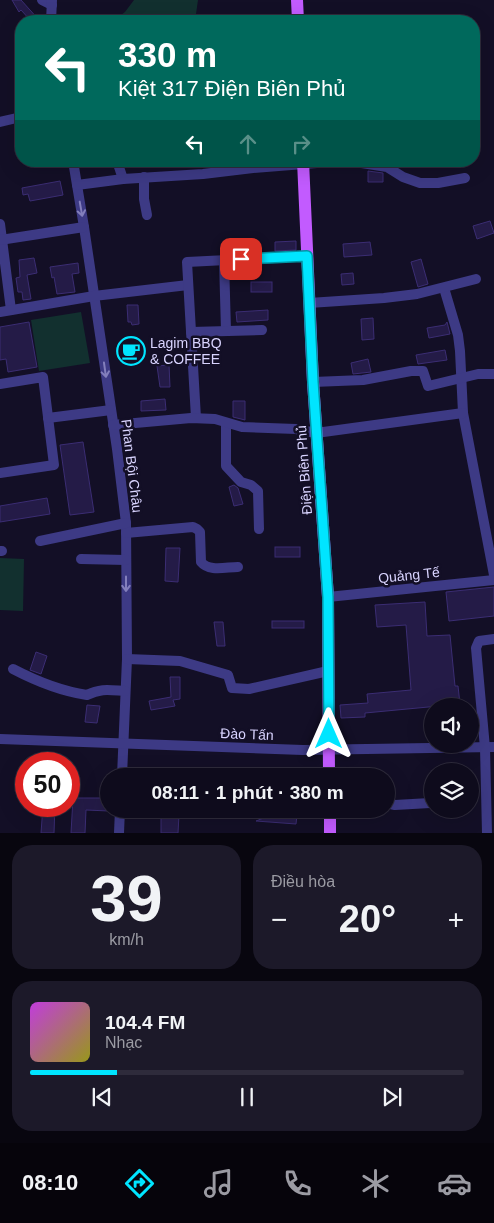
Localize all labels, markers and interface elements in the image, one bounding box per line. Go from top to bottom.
icon: left [35,35,100,100]
text: 330 m [118,35,217,74]
text: Kiệt 317 Điện Biên Phủ [118,76,346,101]
icon: left [181,130,209,158]
icon: ahead [234,130,262,158]
icon: right [287,130,315,158]
one-way arrow [77,201,87,217]
pin [220,238,262,280]
icon: arrive [227,245,255,273]
place label: Lagim BBQ & COFFEE [150,335,222,367]
cafe icon: Lagim BBQ & COFFEE [116,336,146,366]
one-way arrow [101,362,111,378]
street label: Phan Bội Châu [118,418,146,514]
street label: Điện Biên Phủ [293,425,315,515]
street label: Quảng Tế [377,564,441,586]
one-way arrow [121,575,131,591]
map controls [424,698,479,818]
button: sound [424,698,479,753]
position arrow [302,707,354,759]
street label: Đào Tấn [220,725,274,743]
speed limit sign: 50 [15,752,80,817]
button: layers [424,763,479,818]
text: 08:11 · 1 phút · 380 m [151,782,344,803]
text: 39 [90,862,163,935]
text: Điều hòa [271,873,335,890]
text: 20° [339,898,396,940]
text: − [271,904,287,935]
text: + [448,904,464,935]
text: km/h [109,931,144,948]
text: 104.4 FM [105,1012,185,1033]
text: Nhạc [105,1034,142,1051]
icon: previous [88,1083,116,1111]
icon: pause [233,1083,261,1111]
icon: next [378,1083,406,1111]
icon: directions [122,1166,157,1201]
icon: music [201,1166,236,1201]
icon: phone [280,1166,315,1201]
icon: climate [358,1166,393,1201]
icon: car [437,1166,472,1201]
text: 08:10 [22,1170,78,1195]

